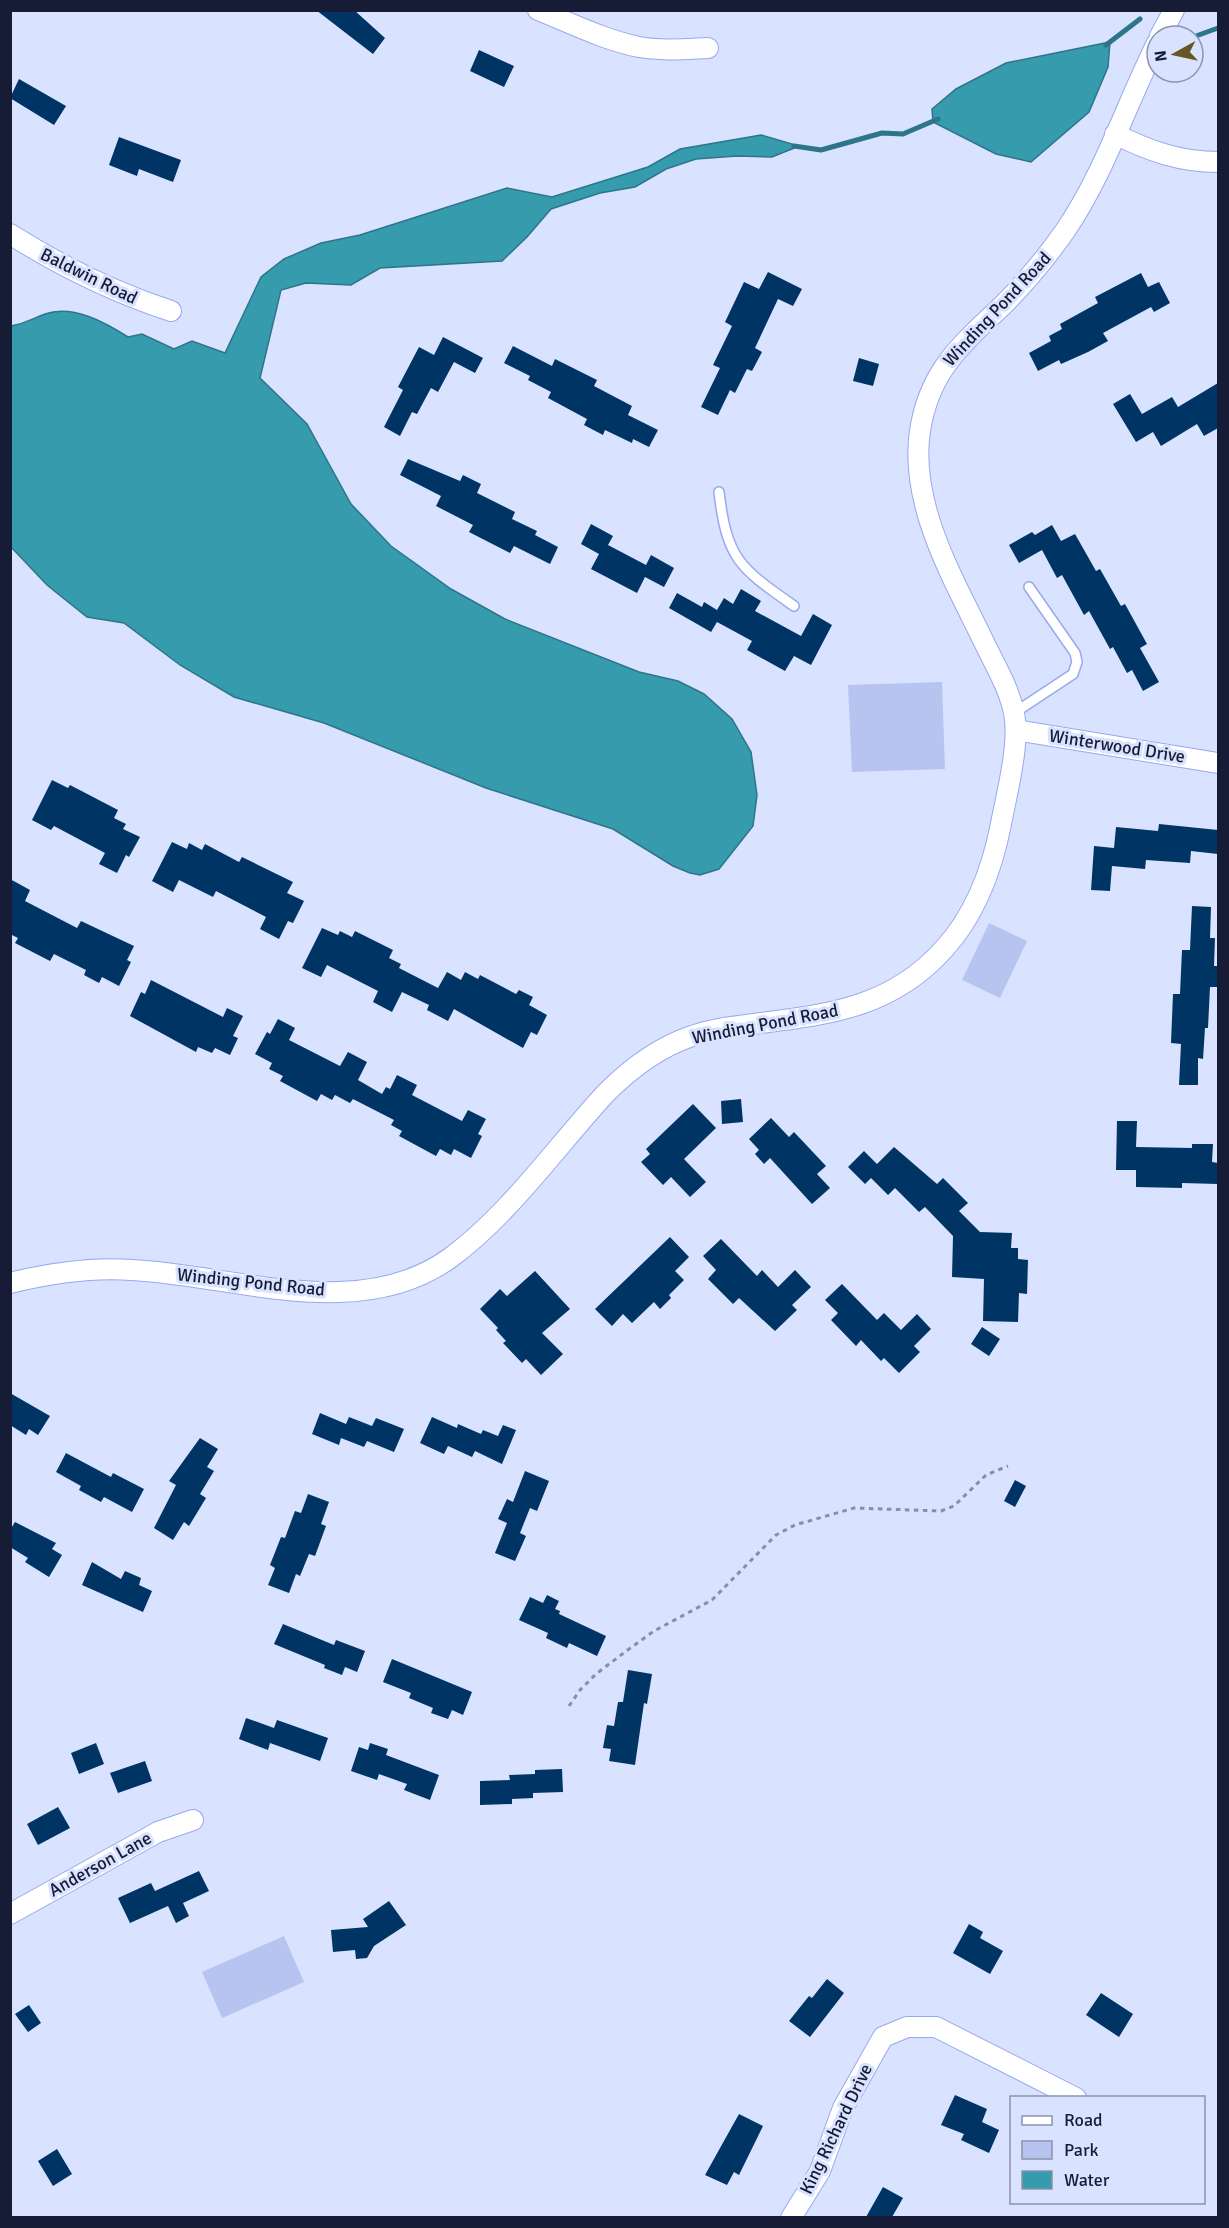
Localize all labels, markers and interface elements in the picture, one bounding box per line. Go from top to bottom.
north arrow [1145,24,1205,84]
text: N [1150,49,1172,63]
street label: Baldwin Road [37,243,141,309]
street label: Winding Pond Road [938,247,1056,371]
street label: Winterwood Drive [1047,724,1187,768]
street label: Winding Pond Road [690,999,840,1049]
street label: Winding Pond Road [176,1263,326,1301]
street label: Anderson Lane [45,1827,155,1901]
street label: King Richard Drive [795,2060,877,2198]
legend [1010,2096,1205,2204]
text: Road [1064,2109,1103,2131]
text: Park [1064,2139,1099,2161]
text: Water [1064,2169,1110,2191]

